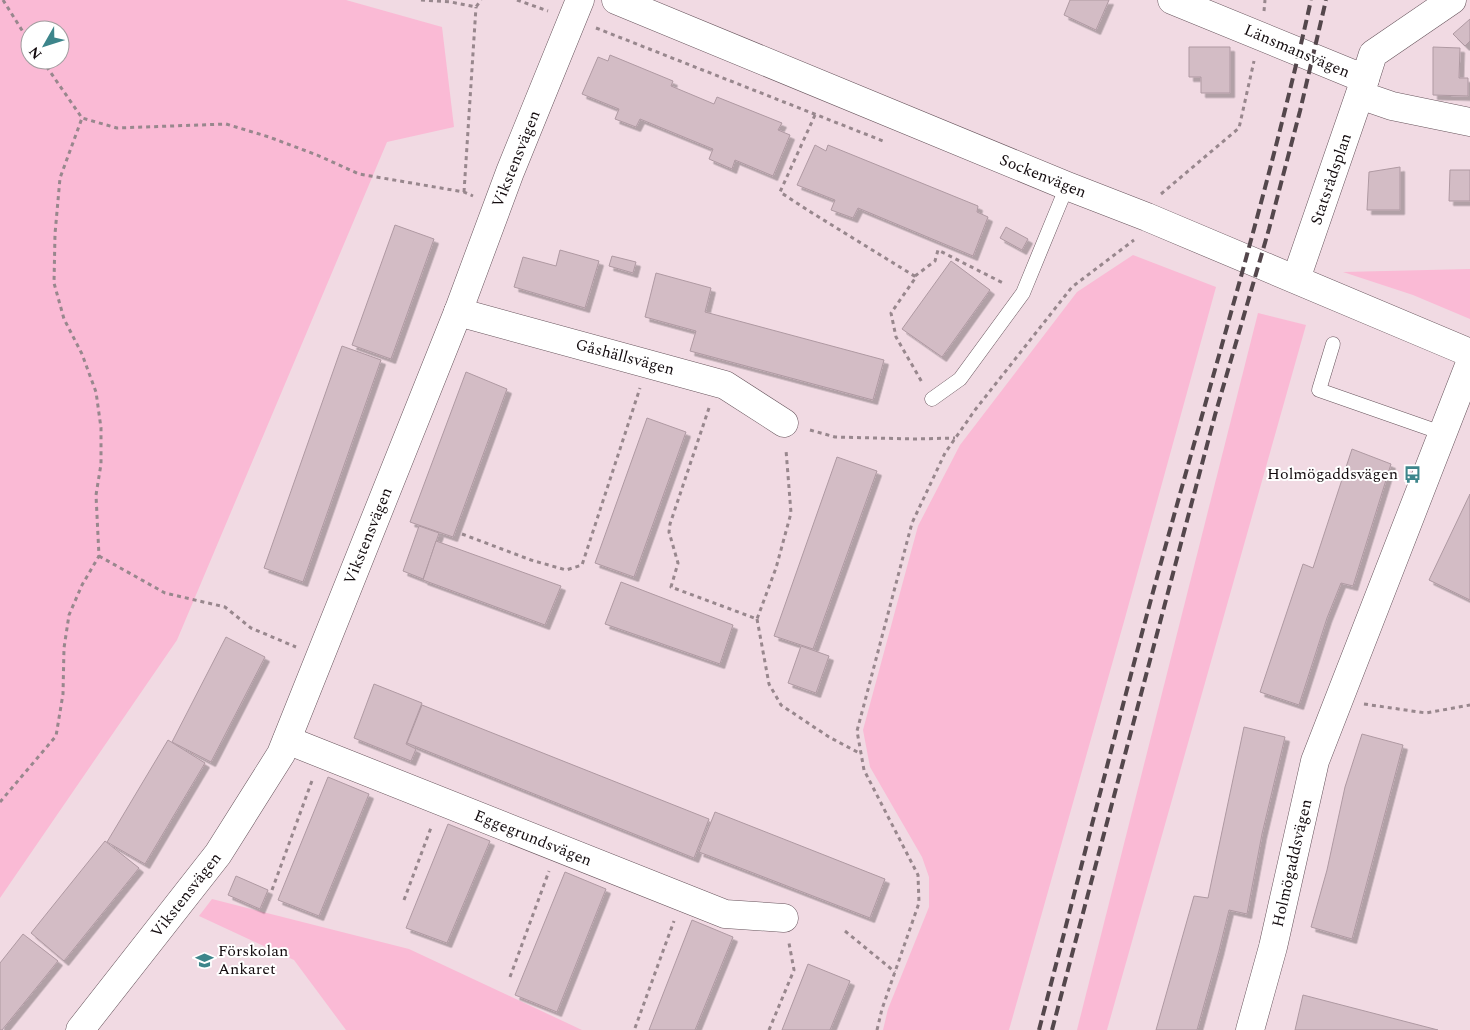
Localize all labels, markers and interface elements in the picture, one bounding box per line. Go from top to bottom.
street label: Länsmansvägen [1240,18,1354,84]
north arrow [20,20,70,70]
text: N [24,42,47,64]
street label: Vikstensvägen [486,107,546,211]
street label: Statsrådsplan [1304,130,1358,228]
street label: Sockenvägen [996,148,1090,204]
street label: Gåshällsvägen [573,332,677,382]
place label: Holmögaddsvägen [1267,462,1398,486]
bus stop icon: Holmögaddsvägen [1402,464,1422,484]
street label: Vikstensvägen [338,484,398,588]
street label: Holmögaddsvägen [1266,796,1318,930]
street label: Eggegrundsvägen [470,803,596,873]
street label: Vikstensvägen [145,847,227,943]
place label: Förskolan Ankaret [218,939,288,981]
school or university icon: Förskolan Ankaret [194,950,214,970]

